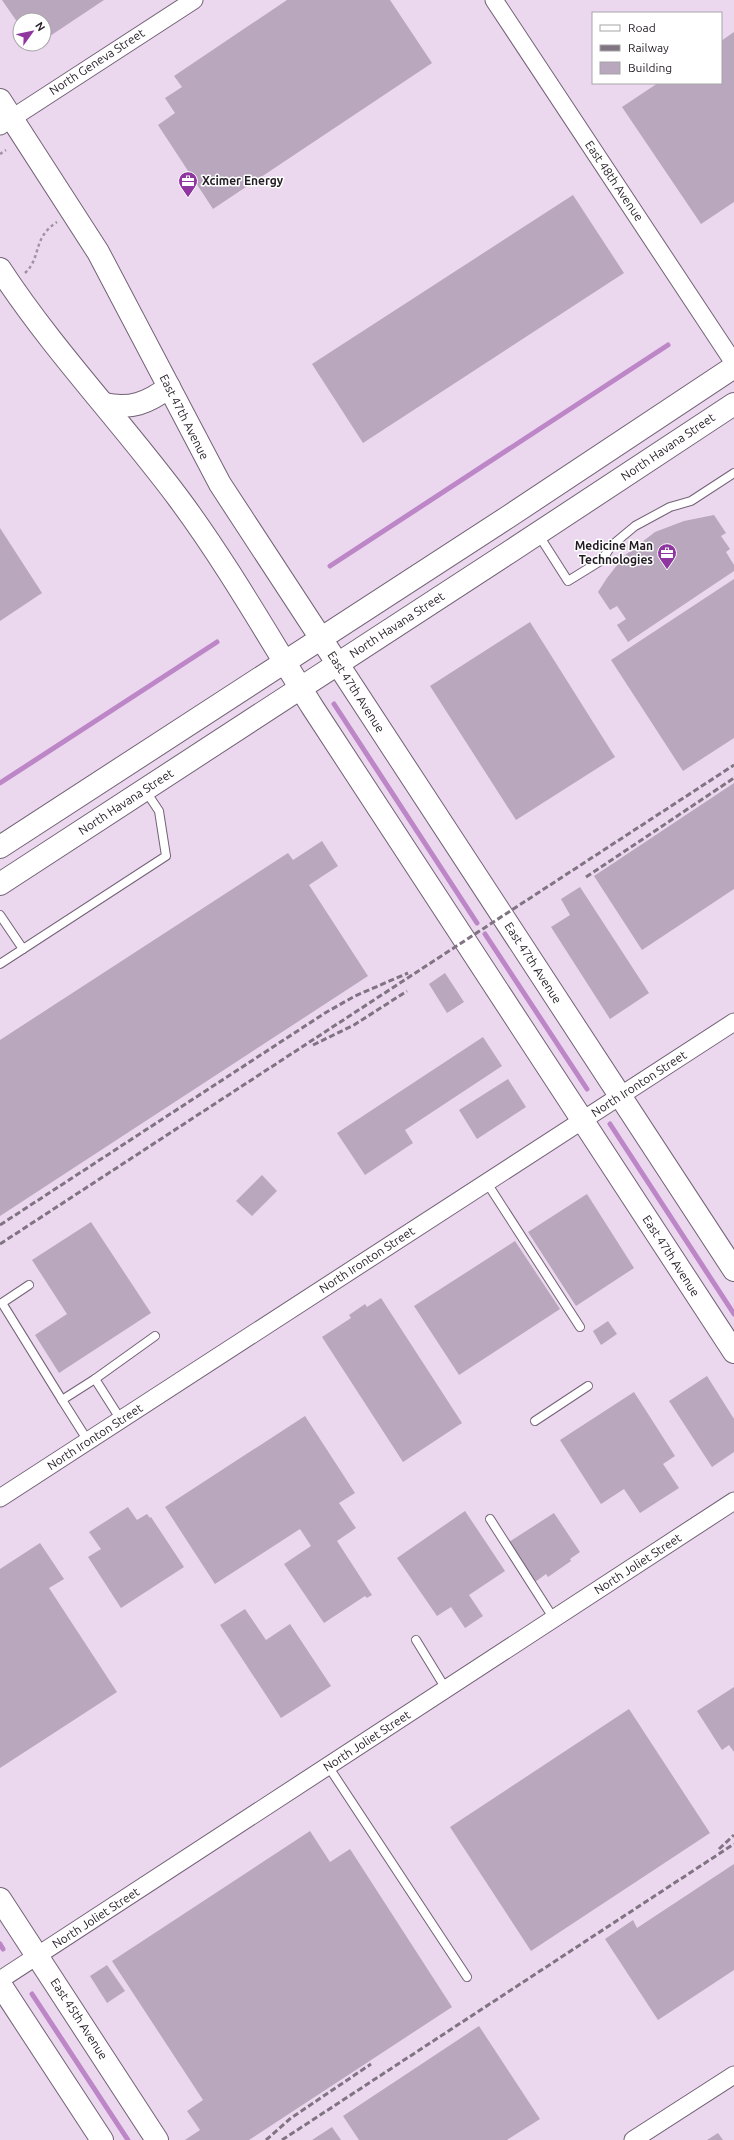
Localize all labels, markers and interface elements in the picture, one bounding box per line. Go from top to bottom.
north arrow [12,12,52,52]
legend [592,12,722,84]
text: N [33,20,48,33]
text: Road [628,21,656,34]
street label: North Geneva Street [47,26,147,97]
text: Railway [628,41,669,54]
text: Building [628,61,672,74]
street label: East 48th Avenue [583,138,646,223]
office icon: Xcimer Energy [177,170,199,198]
place label: Xcimer Energy [202,174,284,187]
street label: East 47th Avenue [157,372,212,462]
street label: North Havana Street [618,410,717,483]
place label: Medicine Man Technologies [575,539,653,566]
office icon: Medicine Man Technologies [656,542,678,570]
street label: North Havana Street [347,589,447,660]
street label: East 47th Avenue [325,649,387,735]
street label: North Havana Street [76,766,176,837]
street label: East 47th Avenue [502,920,564,1006]
street label: North Ironton Street [589,1048,689,1119]
street label: East 47th Avenue [640,1213,702,1299]
street label: North Ironton Street [317,1224,417,1295]
street label: North Ironton Street [45,1401,145,1472]
street label: North Joliet Street [592,1530,684,1597]
street label: North Joliet Street [321,1707,413,1774]
street label: North Joliet Street [50,1884,142,1951]
street label: East 45th Avenue [48,1976,110,2062]

